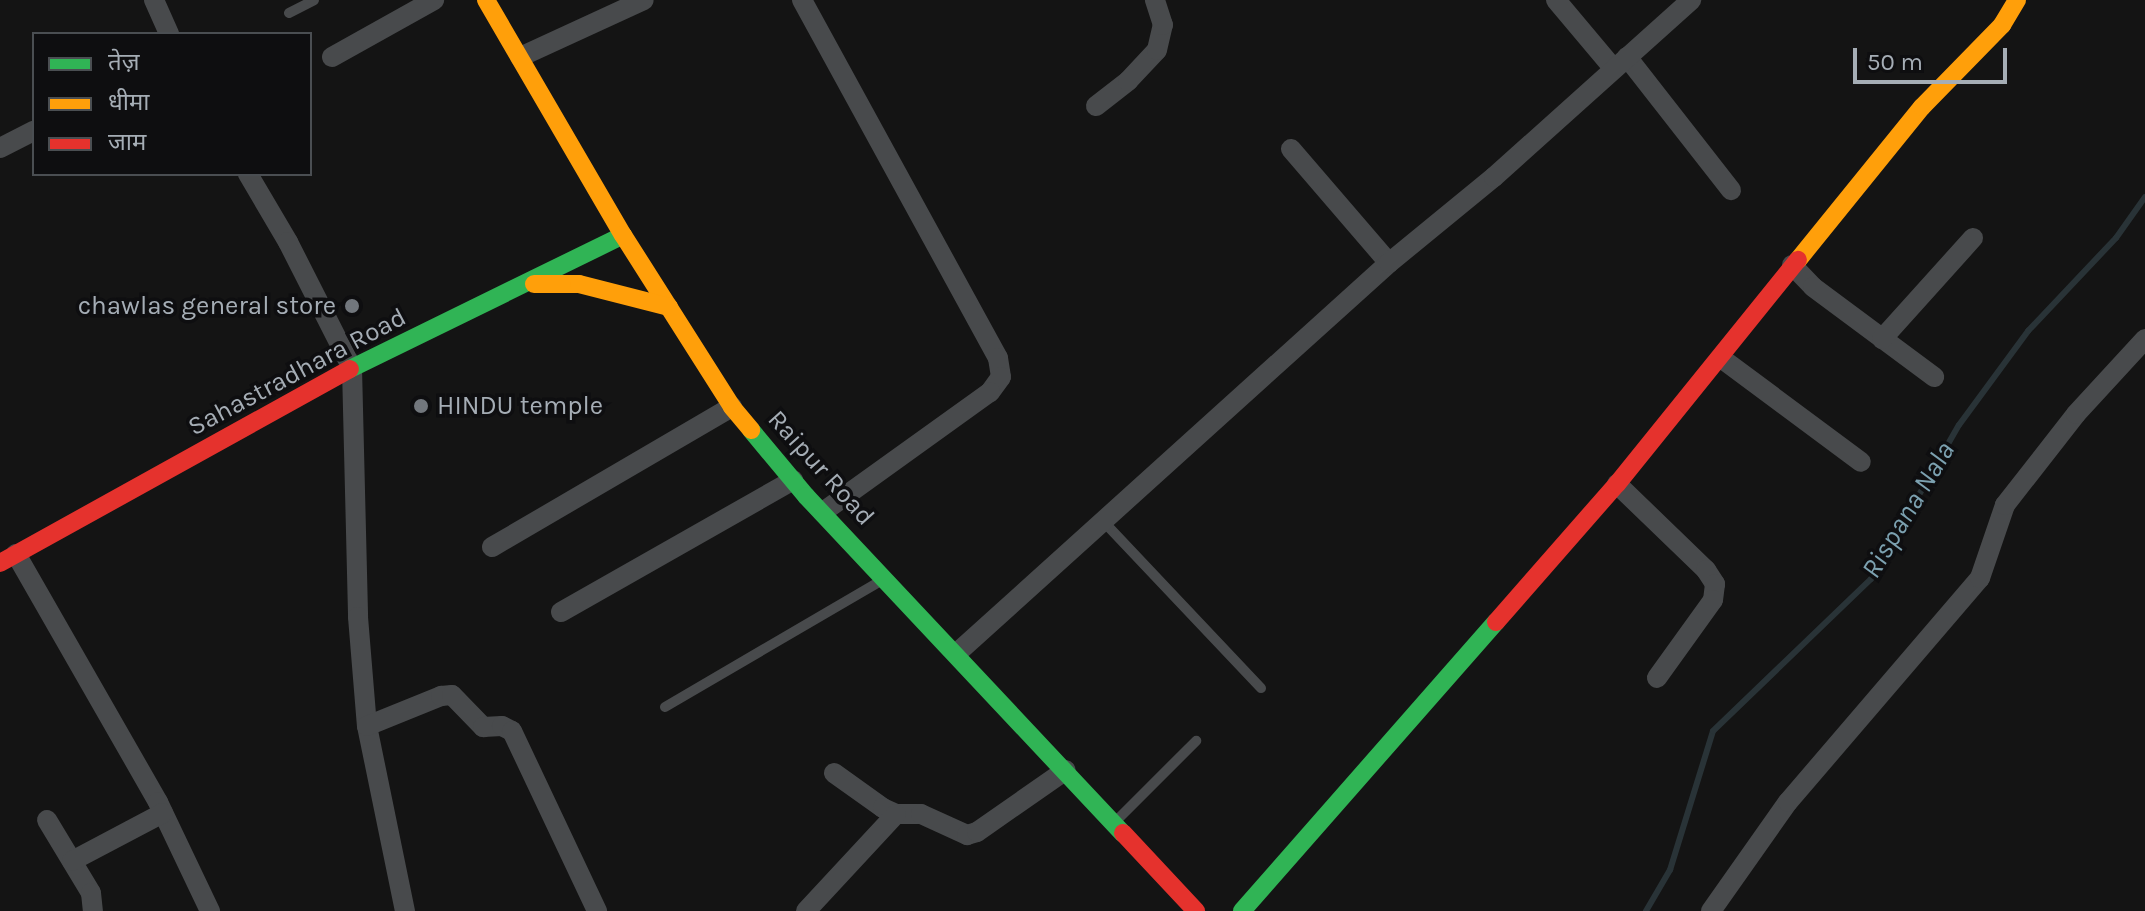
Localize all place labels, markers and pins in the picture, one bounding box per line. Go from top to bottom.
place label: chawlas general store [78,290,336,322]
marker: chawlas general store [343,297,361,315]
place label: HINDU temple [437,390,603,422]
marker: HINDU temple [412,397,430,415]

